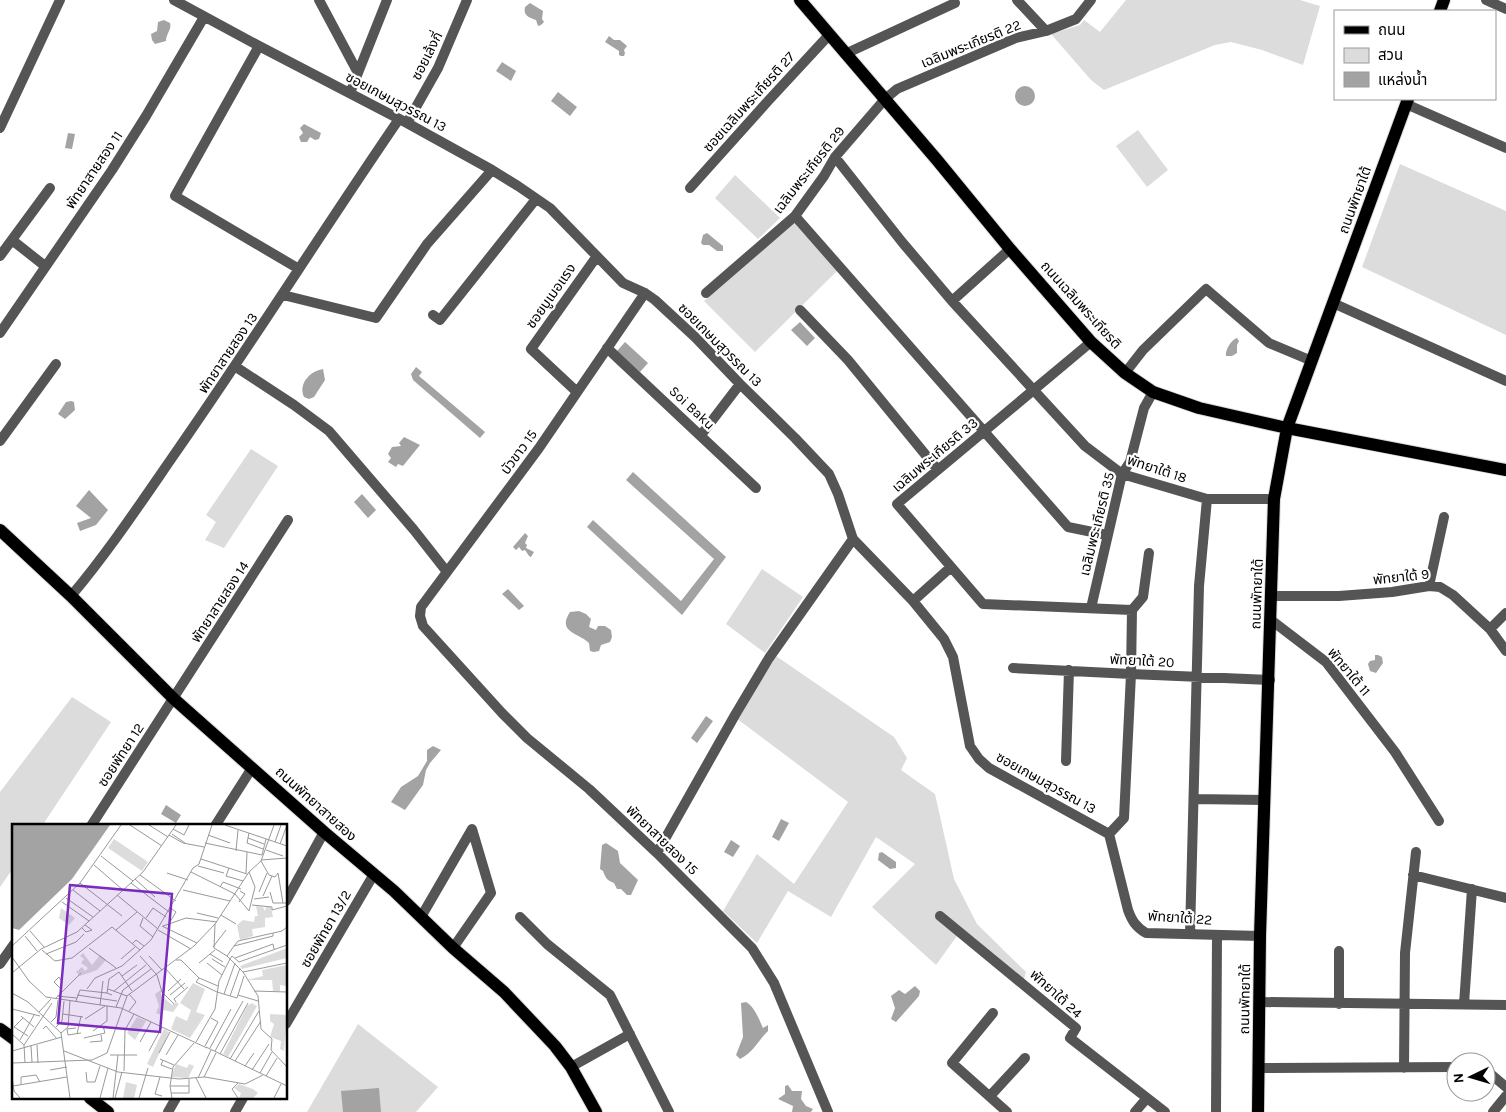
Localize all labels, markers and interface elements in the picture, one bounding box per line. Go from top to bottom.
legend [1334,10,1496,100]
street label: เฉลิมพระเกียรติ 22 [918,16,1024,72]
text: ถนน [1378,21,1405,39]
street label: ซอยเล้งกี่ [406,28,446,83]
text: สวน [1378,46,1403,64]
street label: ซอยเฉลิมพระเกียรติ 27 [700,48,799,156]
street label: ซอยเกษมสุวรรณ 13 [343,68,449,136]
text: แหล่งน้ำ [1378,69,1427,89]
street label: เฉลิมพระเกียรติ 29 [770,123,848,217]
street label: พัทยาสายสอง 11 [62,128,126,212]
street label: ถนนพัทยาใต้ [1335,164,1375,236]
street label: ถนนเฉลิมพระเกียรติ [1037,258,1125,352]
street label: ซอยบูเมอแรง [522,260,580,332]
street label: ซอยเกษมสุวรรณ 13 [674,299,766,391]
street label: พัทยาสายสอง 13 [195,309,261,397]
street label: Soi Baku [666,383,718,433]
street label: เฉลิมพระเกียรติ 33 [889,414,981,496]
street label: บัวขาว 15 [497,426,541,478]
street label: พัทยาใต้ 18 [1125,451,1189,487]
street label: เฉลิมพระเกียรติ 35 [1076,470,1118,578]
street label: พัทยาสายสอง 14 [187,558,253,646]
street label: ถนนพัทยาใต้ [1247,558,1267,630]
street label: พัทยาใต้ 9 [1372,566,1430,588]
street label: พัทยาใต้ 11 [1324,644,1374,700]
street label: พัทยาใต้ 20 [1109,651,1175,671]
street label: ซอยพัทยา 12 [94,720,148,790]
street label: ซอยเกษมสุวรรณ 13 [993,748,1099,818]
street label: ถนนพัทยาสายสอง [272,763,360,845]
street label: พัทยาสายสอง 15 [622,801,702,879]
inset map [12,824,288,1100]
street label: ซอยพัทยา 13/2 [297,887,355,971]
street label: พัทยาใต้ 22 [1147,907,1213,929]
street label: ถนนพัทยาใต้ [1236,964,1254,1034]
street label: พัทยาใต้ 24 [1026,966,1086,1022]
north arrow [1446,1052,1496,1102]
text: N [1450,1072,1467,1084]

